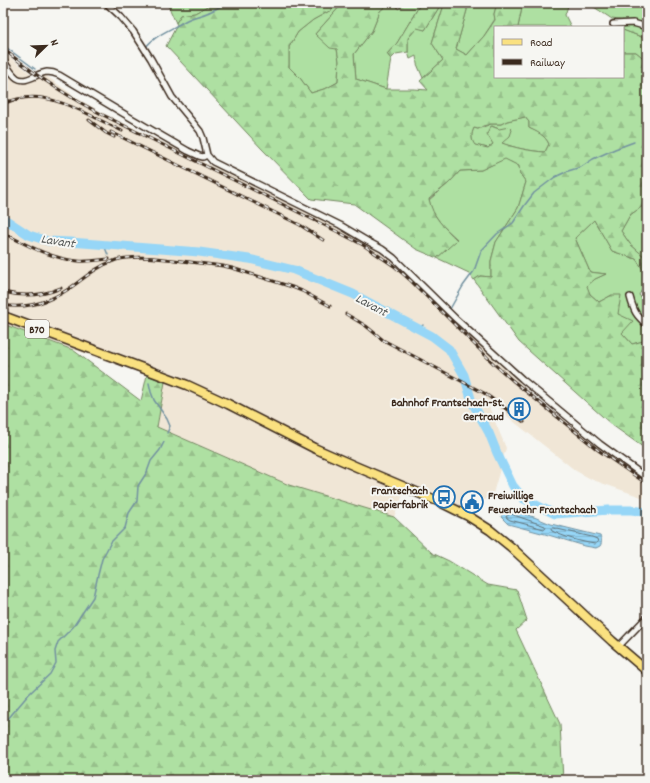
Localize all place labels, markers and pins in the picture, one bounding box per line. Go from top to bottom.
place label: Bahnhof Frantschach-St. Gertraud [391,395,504,426]
building icon: Bahnhof Frantschach-St. Gertraud [506,396,532,422]
place label: Frantschach Papierfabrik [371,483,428,514]
bus stop icon: Frantschach Papierfabrik [431,484,457,510]
place label: Freiwillige Feuerwehr Frantschach [488,488,596,519]
public building icon: Freiwillige Feuerwehr Frantschach [459,489,485,515]

